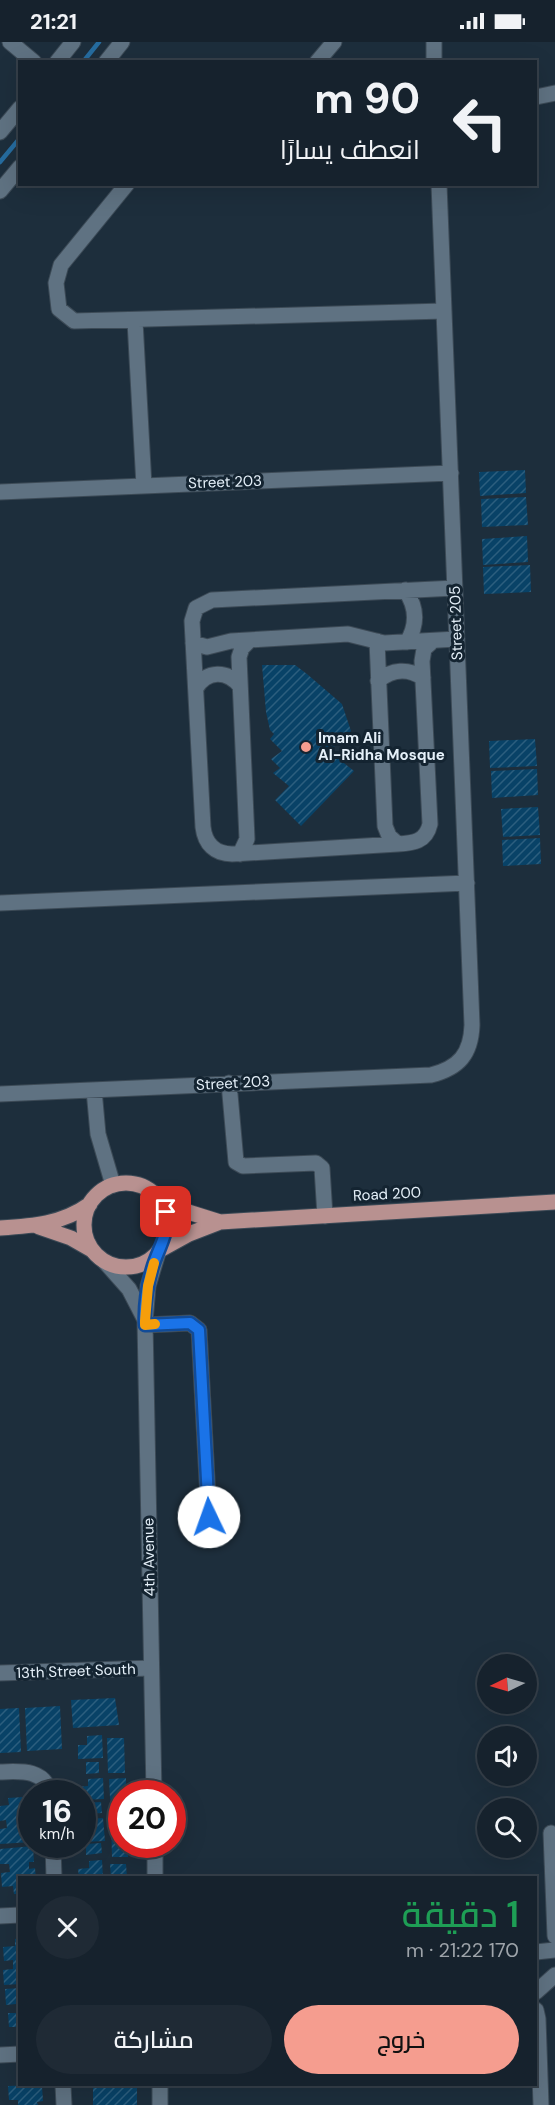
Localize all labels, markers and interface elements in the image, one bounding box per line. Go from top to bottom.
text: 21:21 [30,7,77,36]
text: 90 m [314,71,420,126]
icon: left [441,84,519,162]
text: انعطف يسارًا [280,132,420,167]
street label: Street 203 [188,471,262,493]
street label: Street 205 [445,585,467,661]
place label: Imam Ali Al-Ridha Mosque [318,728,445,765]
marker: Imam Ali Al-Ridha Mosque [299,740,313,754]
street label: Street 203 [195,1071,271,1095]
street label: Road 200 [353,1182,421,1206]
pin [140,1186,191,1237]
icon: arrive [149,1195,182,1228]
position arrow [177,1485,241,1549]
street label: 4th Avenue [138,1518,160,1596]
north arrow [477,1654,537,1714]
map controls [477,1654,537,1858]
street label: 13th Street South [16,1659,136,1683]
button: sound [477,1726,537,1786]
speed limit sign: 20 [108,1780,186,1858]
text: 16 [42,1792,72,1831]
button: search [477,1798,537,1858]
text: km/h [39,1824,75,1844]
text: 1 دقيقة [402,1891,519,1938]
button: close [36,1896,99,1959]
text: 170 m · 21:22 [406,1937,519,1963]
button: مشاركة [36,2005,272,2074]
button: خروج [284,2005,519,2074]

